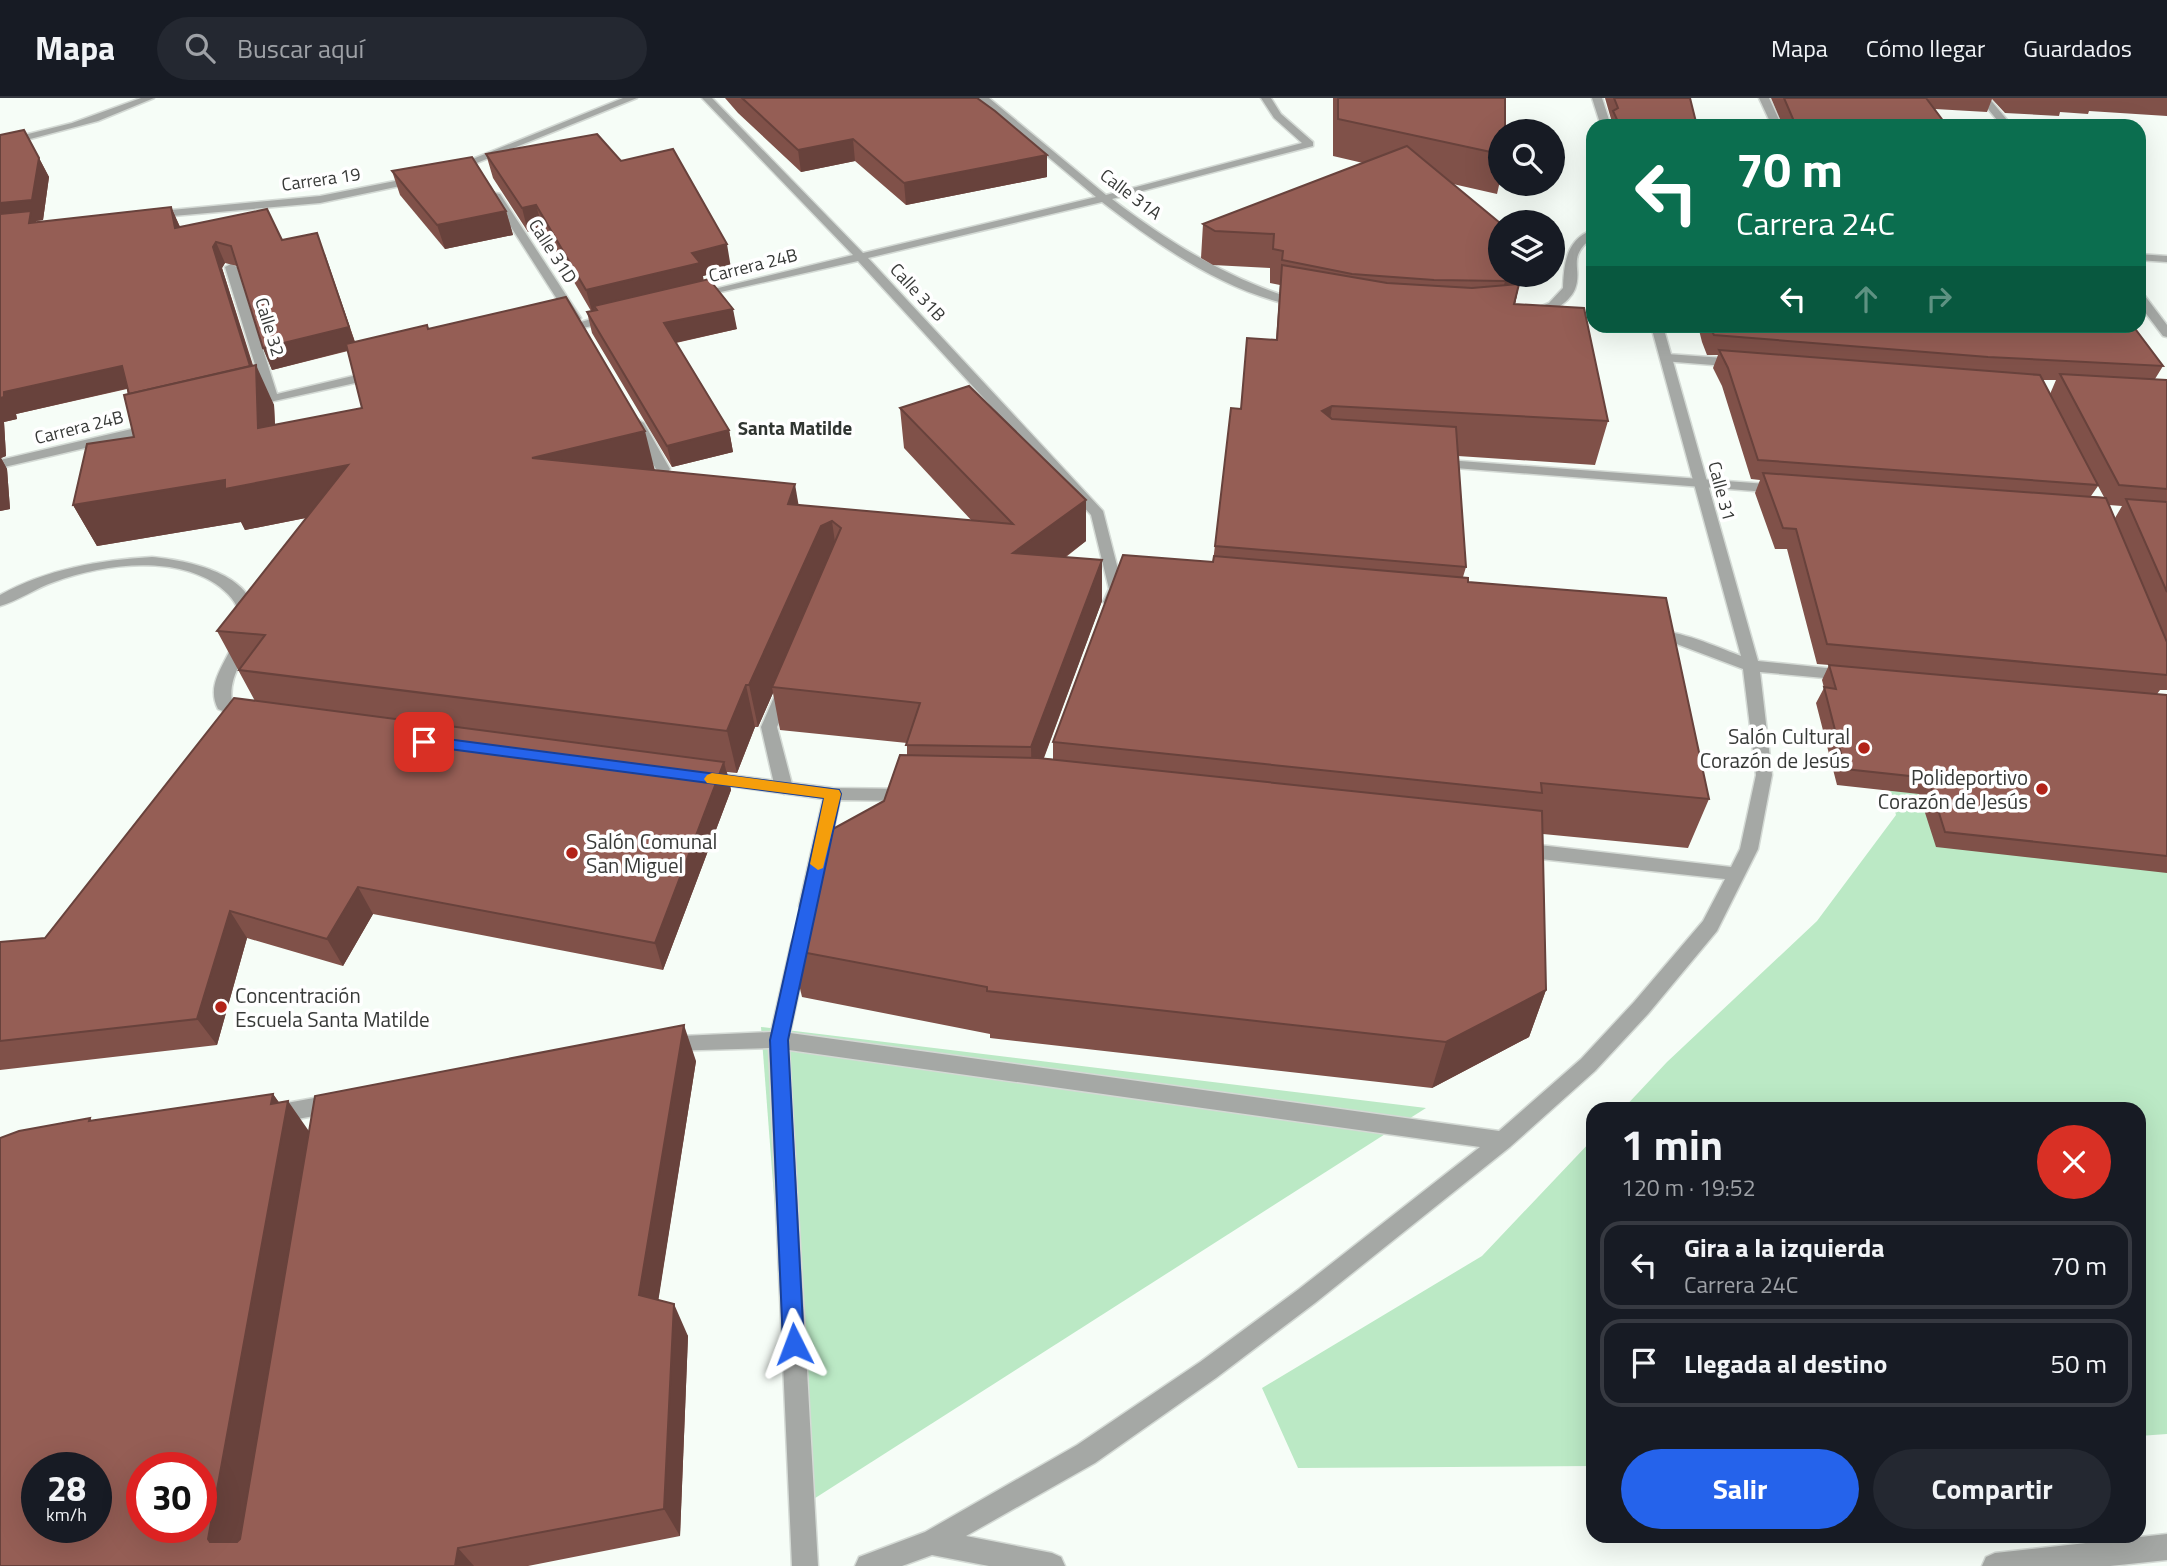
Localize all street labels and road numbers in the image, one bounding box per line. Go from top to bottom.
street label: Carrera 19 [280,160,362,198]
street label: Calle 31A [1094,162,1168,226]
street label: Calle 31D [522,213,584,289]
street label: Carrera 24B [706,241,800,289]
street label: Calle 31B [884,257,952,327]
street label: Calle 32 [248,294,292,360]
street label: Carrera 24B [32,403,126,451]
street label: Calle 31 [1701,458,1743,524]

